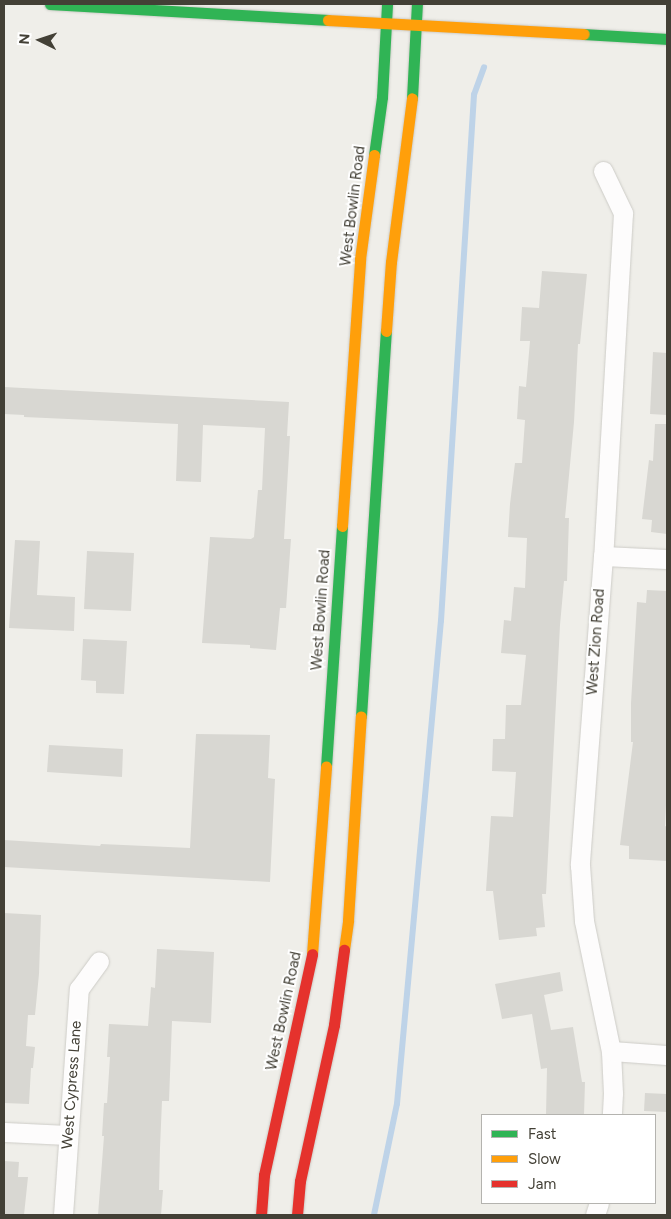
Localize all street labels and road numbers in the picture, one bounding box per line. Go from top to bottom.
street label: West Bowlin Road [337,145,369,267]
street label: West Bowlin Road [308,549,334,671]
street label: West Zion Road [583,588,609,696]
street label: West Bowlin Road [263,950,305,1072]
street label: West Cypress Lane [59,1020,85,1150]

